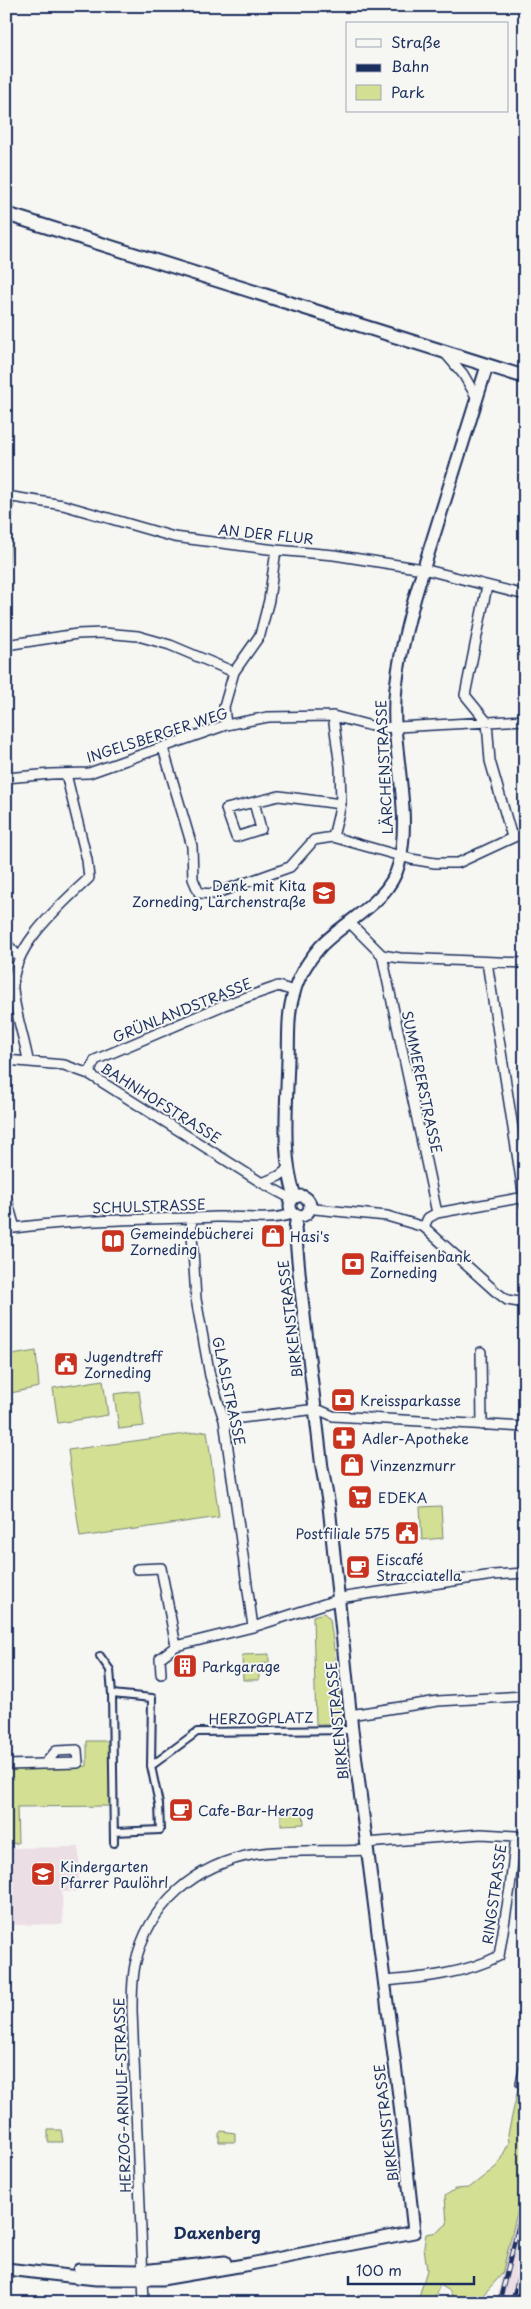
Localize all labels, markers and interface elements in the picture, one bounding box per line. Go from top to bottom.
legend [346,22,508,112]
text: Straße [391,30,441,53]
text: Bahn [391,54,429,77]
text: Park [391,80,425,103]
street label: AN DER FLUR [217,519,315,549]
street label: LÄRCHENSTRASSE [370,699,398,835]
street label: INGELSBERGER WEG [83,702,231,768]
place label: Denk mit Kita Zorneding, Lärchenstraße [132,875,306,912]
school or university icon: Denk mit Kita Zorneding, Lärchenstraße [311,880,337,906]
street label: GRÜNLANDSTRASSE [109,972,255,1048]
street label: SUMMERERSTRASSE [397,1009,447,1155]
street label: BAHNHOFSTRASSE [97,1057,225,1149]
street label: SCHULSTRASSE [92,1194,206,1218]
place label: Gemeindebücherei Zorneding [130,1223,254,1260]
shop icon: Hasi's [260,1223,286,1249]
place label: Hasi's [290,1226,329,1247]
library icon: Gemeindebücherei Zorneding [100,1228,126,1254]
place label: Raiffeisenbank Zorneding [370,1246,472,1283]
bank icon: Raiffeisenbank Zorneding [340,1251,366,1277]
street label: BIRKENSTRASSE [272,1259,308,1379]
street label: GLASLSTRASSE [207,1335,251,1447]
place label: Jugendtreff Zorneding [84,1346,164,1383]
public building icon: Jugendtreff Zorneding [53,1351,79,1377]
bank icon: Kreissparkasse [330,1387,356,1413]
place label: Kreissparkasse [360,1390,461,1411]
pharmacy icon: Adler-Apotheke [331,1425,357,1451]
place label: Adler-Apotheke [362,1428,469,1449]
shop icon: Vinzenzmurr [339,1452,365,1478]
place label: Vinzenzmurr [370,1455,456,1476]
supermarket icon: EDEKA [347,1484,373,1510]
place label: EDEKA [378,1487,428,1508]
public building icon: Postfiliale 575 [394,1520,420,1546]
place label: Postfiliale 575 [295,1523,390,1544]
place label: Eiscafé Stracciatella [376,1549,462,1586]
cafe icon: Eiscafé Stracciatella [345,1554,371,1580]
building icon: Parkgarage [172,1653,198,1679]
place label: Parkgarage [202,1656,280,1677]
street label: BIRKENSTRASSE [320,1661,354,1781]
street label: HERZOGPLATZ [208,1707,314,1729]
cafe icon: Cafe-Bar-Herzog [168,1797,194,1823]
place label: Cafe-Bar-Herzog [198,1800,314,1821]
street label: RINGSTRASSE [477,1843,511,1945]
place label: Kindergarten Pfarrer Paulöhrl [60,1856,168,1893]
school or university icon: Kindergarten Pfarrer Paulöhrl [30,1861,56,1887]
street label: HERZOG-ARNULF-STRASSE [108,1997,136,2193]
street label: BIRKENSTRASSE [368,2063,404,2183]
district label: Daxenberg [173,2220,261,2244]
scale bar [348,2254,475,2286]
text: 100 m [356,2258,402,2281]

